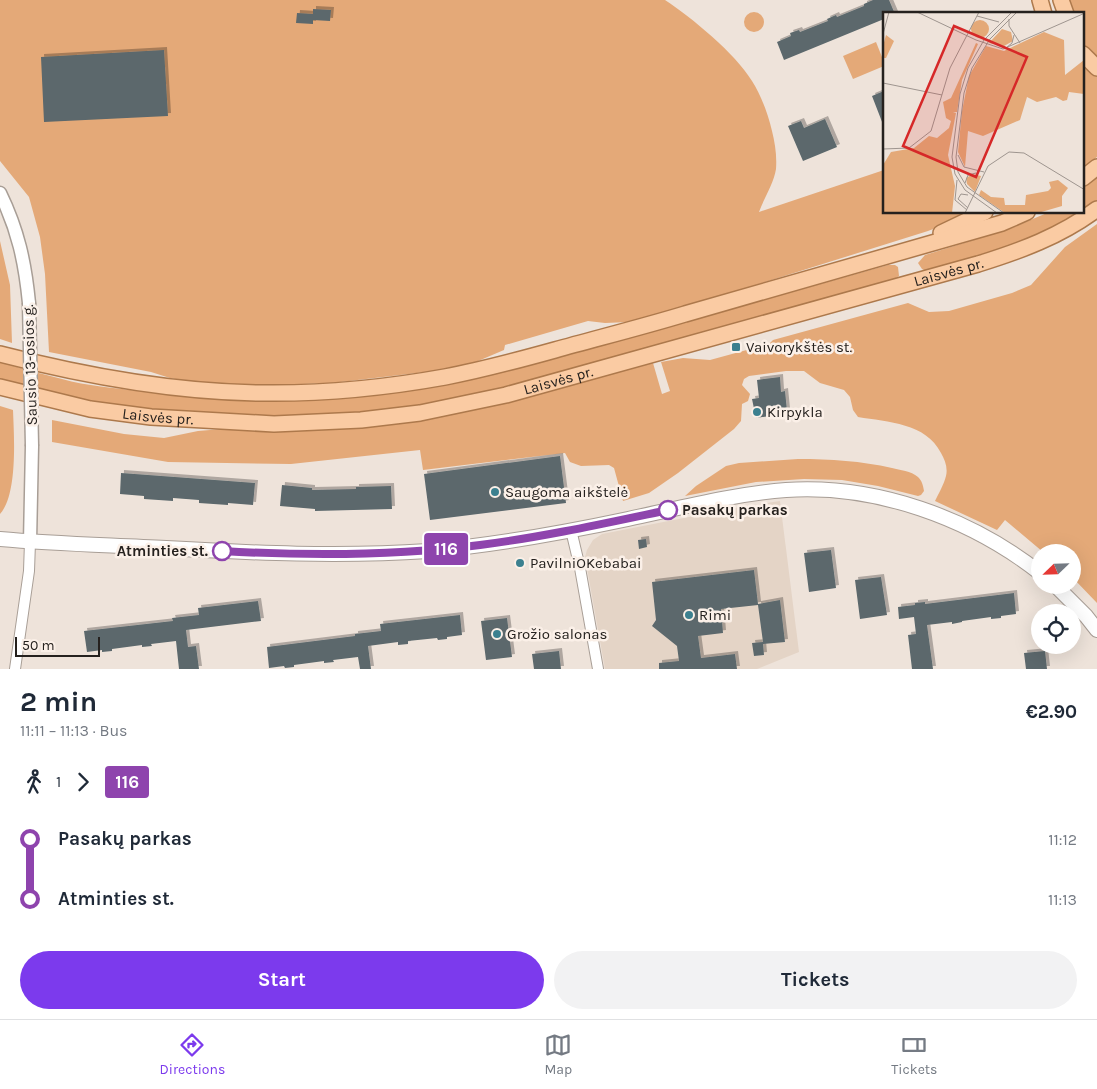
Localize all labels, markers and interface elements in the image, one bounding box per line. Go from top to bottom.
inset map [883,12,1084,214]
street label: Laisvės pr. [912,254,986,290]
street label: Sausio 13-osios g. [19,304,41,426]
place label: Vaivorykštės st. [746,338,852,356]
marker: Vaivorykštės st. [730,341,742,353]
street label: Laisvės pr. [522,362,595,399]
place label: Kirpykla [767,403,823,421]
street label: Laisvės pr. [121,404,194,428]
marker: Kirpykla [751,406,763,418]
place label: Saugoma aikštelė [505,483,628,501]
marker: Saugoma aikštelė [489,486,501,498]
marker: Pasakų parkas [658,500,678,520]
place label: Pasakų parkas [682,501,788,519]
line badge: 116 [417,533,475,565]
text: 116 [434,538,458,560]
marker: Atminties st. [212,541,232,561]
place label: Atminties st. [117,542,208,560]
north arrow [1031,544,1081,594]
map controls [1031,544,1081,654]
place label: PavilniOKebabai [530,554,642,572]
marker: PavilniOKebabai [514,557,526,569]
button: locate [1031,604,1081,654]
place label: Rimi [699,606,731,624]
marker: Rimi [683,609,695,621]
place label: Grožio salonas [507,625,607,643]
marker: Grožio salonas [491,628,503,640]
scale bar [15,634,100,657]
text: 50 m [22,637,55,654]
text: 2 min [20,685,97,718]
text: €2.90 [1026,701,1077,723]
text: 11:11 – 11:13 · Bus [20,721,128,740]
icon: walk [20,768,48,796]
icon: forward [69,768,97,796]
text: 116 [115,771,139,793]
text: 1 [56,772,61,791]
text: Pasakų parkas [58,828,192,850]
text: 11:12 [1048,830,1077,849]
text: Atminties st. [58,888,174,910]
text: 11:13 [1048,890,1077,909]
button: Start [20,951,544,1009]
button: Tickets [554,951,1077,1009]
tab: Directions [160,1031,225,1078]
tab: Map [544,1031,572,1078]
tab: Tickets [891,1031,937,1078]

